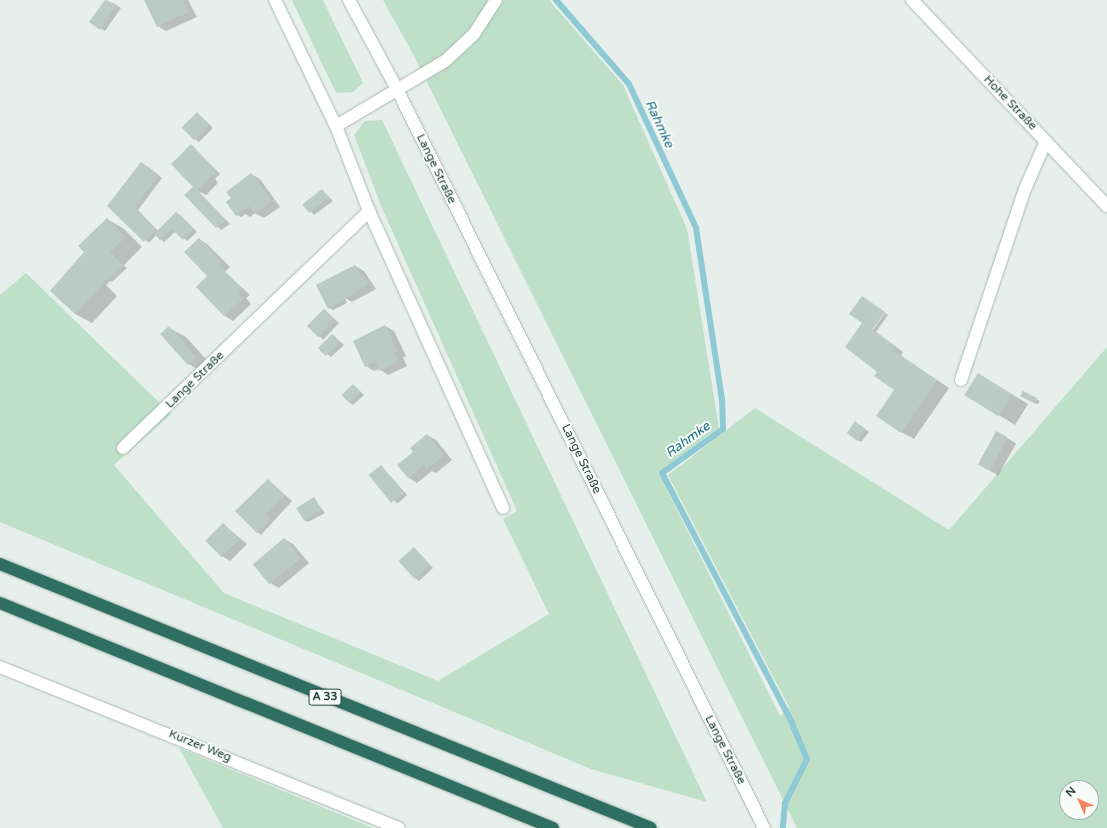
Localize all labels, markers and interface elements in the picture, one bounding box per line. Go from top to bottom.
street label: Hohe Straße [980,73,1040,133]
water label: Rahmke [641,98,677,150]
street label: Lange Straße [413,132,459,206]
street label: Lange Straße [163,349,227,411]
water label: Rahmke [663,419,713,461]
street label: Lange Straße [558,422,604,496]
road number: A 33 [308,688,342,706]
street label: Lange Straße [701,713,749,787]
street label: Kurzer Weg [167,727,233,765]
north arrow [1059,780,1099,820]
text: N [1063,784,1079,800]

